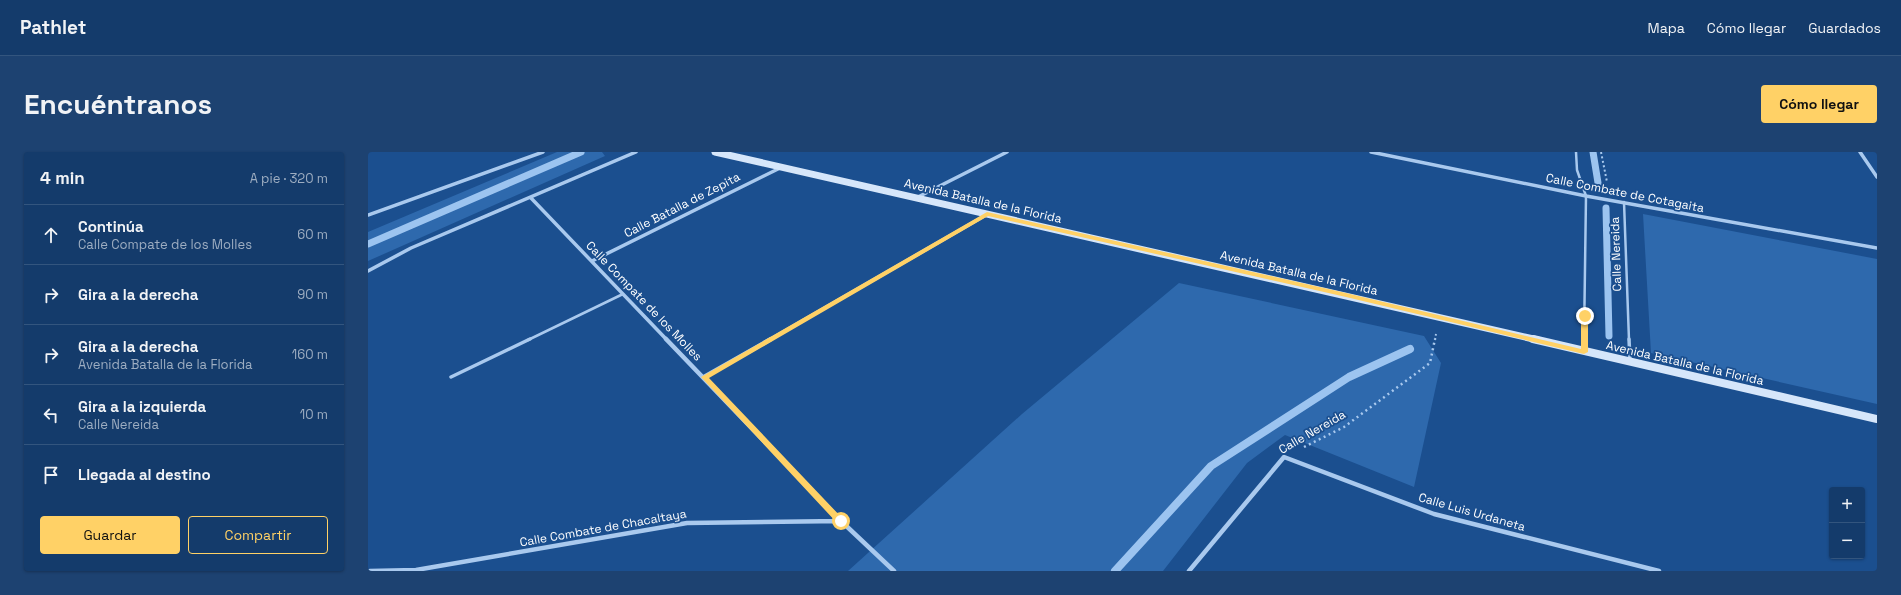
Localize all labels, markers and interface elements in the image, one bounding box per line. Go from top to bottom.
text: Pathlet [20,15,86,40]
text: Mapa [1648,19,1685,37]
text: Cómo llegar [1707,19,1786,37]
text: Guardados [1808,19,1881,37]
button: Cómo llegar [1761,85,1877,123]
text: Encuéntranos [24,86,212,122]
text: 4 min [40,167,85,189]
street label: Calle Batalla de Zepita [621,169,743,241]
text: A pie · 320 m [250,170,328,187]
street label: Calle Combate de Cotagaita [1545,170,1706,216]
street label: Avenida Batalla de la Florida [903,175,1063,227]
street label: Calle Nereida [1607,216,1625,292]
text: Continúa [78,217,144,236]
icon: ahead [40,224,62,246]
text: 60 m [297,226,328,243]
text: Calle Compate de los Molles [78,236,252,253]
street label: Calle Compate de los Molles [582,238,706,364]
street label: Avenida Batalla de la Florida [1219,247,1379,299]
icon: right [40,284,62,306]
text: Gira a la derecha [78,285,198,304]
text: 90 m [297,286,328,303]
route end [1576,307,1594,325]
text: Gira a la derecha [78,337,198,356]
street label: Avenida Batalla de la Florida [1605,337,1765,389]
icon: right [40,344,62,366]
text: 160 m [292,346,328,363]
text: Avenida Batalla de la Florida [78,356,253,373]
text: Gira a la izquierda [78,397,206,416]
icon: left [40,404,62,426]
text: 10 m [300,406,328,423]
street label: Calle Nereida [1276,406,1348,458]
text: Calle Nereida [78,416,159,433]
icon: arrive [40,464,62,486]
text: Llegada al destino [78,465,211,484]
map controls [1829,487,1865,559]
button: + [1829,487,1865,523]
street label: Calle Luis Urdaneta [1417,489,1527,535]
street label: Calle Combate de Chacaltaya [518,505,688,551]
route start [832,512,850,530]
button: Guardar [40,516,180,554]
button: Compartir [188,516,328,554]
button: − [1829,523,1865,559]

